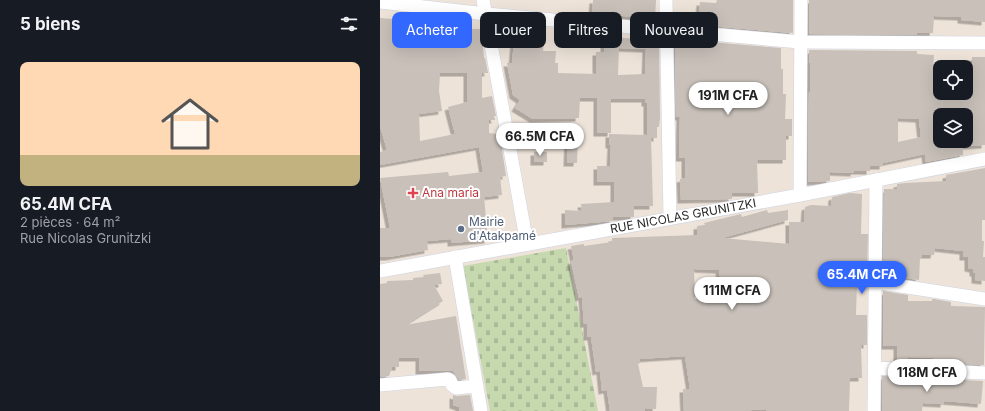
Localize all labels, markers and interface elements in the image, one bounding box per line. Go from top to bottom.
chip: Acheter [392,12,472,48]
chip: Louer [480,12,546,48]
chip: Filtres [554,12,622,48]
chip: Nouveau [630,12,718,48]
icon: filters [338,13,360,35]
text: 5 biens [20,14,80,34]
map controls [933,60,973,148]
button: locate [933,60,973,100]
pin: 191M CFA [687,82,769,116]
text: 191M CFA [698,87,758,103]
icon: home [154,88,226,160]
button: layers [933,108,973,148]
pin: 66.5M CFA [494,123,586,157]
text: 66.5M CFA [505,128,575,144]
place label: Ana maria [422,185,479,200]
marker: Ana maria [407,187,419,199]
text: 65.4M CFA [20,194,112,214]
street label: RUE NICOLAS GRUNITZKI [609,195,757,236]
text: 2 pièces · 64 m² [20,214,120,230]
place label: Mairie d'Atakpamé [469,214,536,243]
marker: Mairie d'Atakpamé [456,224,466,234]
text: Rue Nicolas Grunitzki [20,230,151,246]
pin: 65.4M CFA [816,261,908,295]
text: 65.4M CFA [827,266,897,282]
pin: 111M CFA [691,277,773,311]
text: 111M CFA [703,282,761,298]
pin: 118M CFA [886,359,968,393]
text: 118M CFA [897,364,957,380]

